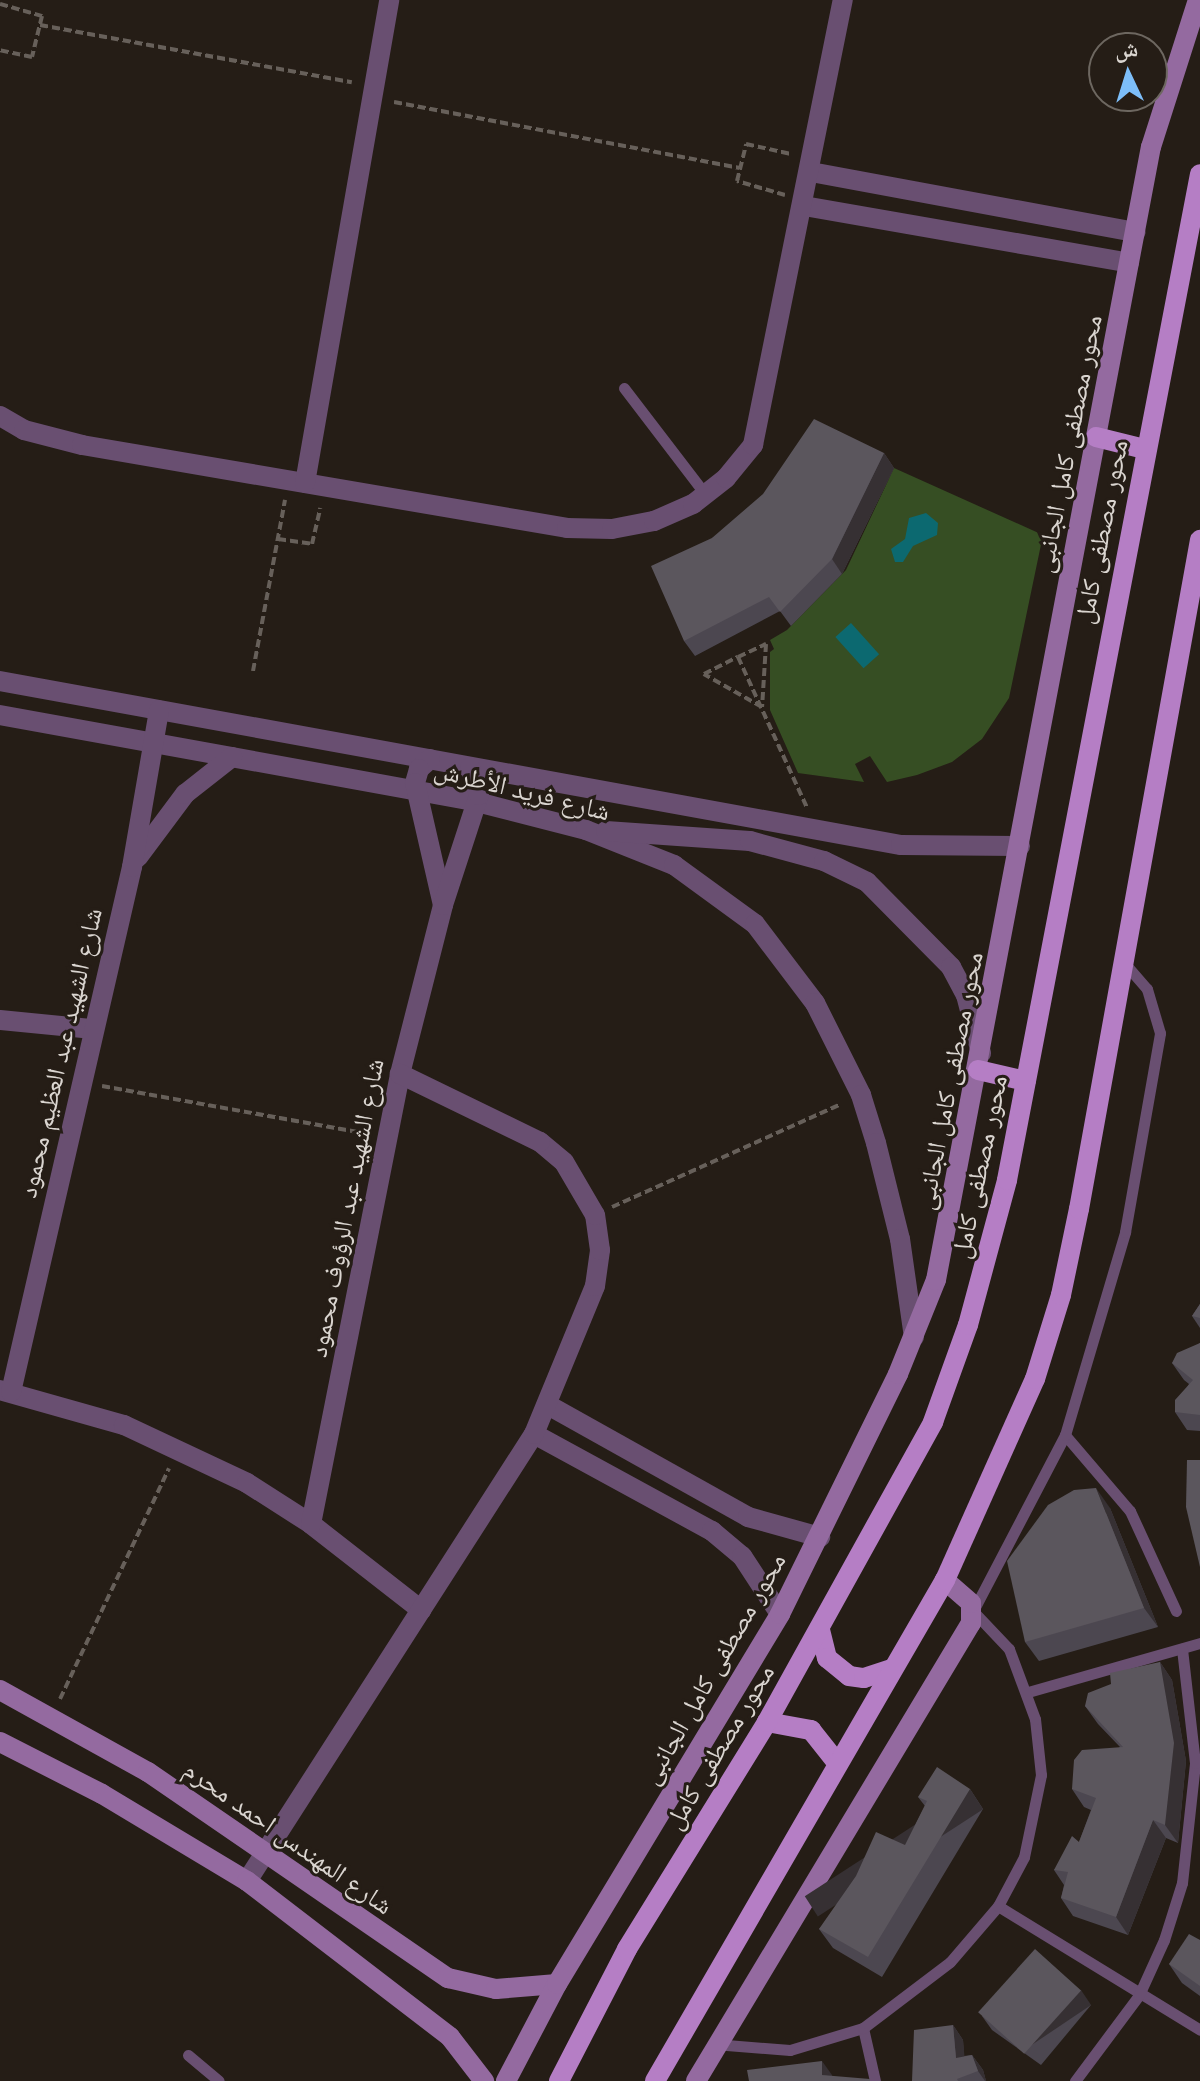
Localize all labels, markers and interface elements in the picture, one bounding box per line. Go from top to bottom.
north arrow [1088,32,1168,112]
text: ش [1114,36,1139,63]
street label: محور مصطفى كامل الجانبى [1029,312,1109,576]
street label: محور مصطفى كامل [1069,437,1135,627]
street label: شارع فريد الأطرش [431,754,613,828]
street label: شارع الشهيد عبد العظيم محمود [12,905,110,1201]
street label: محور مصطفى كامل الجانبى [910,949,990,1213]
street label: شارع الشهيد عبد الرؤوف محمود [303,1056,391,1360]
street label: محور مصطفى كامل [945,1072,1015,1262]
street label: محور مصطفى كامل الجانبى [635,1548,793,1790]
street label: محور مصطفى كامل [659,1659,781,1835]
street label: شارع المهندس احمد محرم [178,1754,398,1922]

